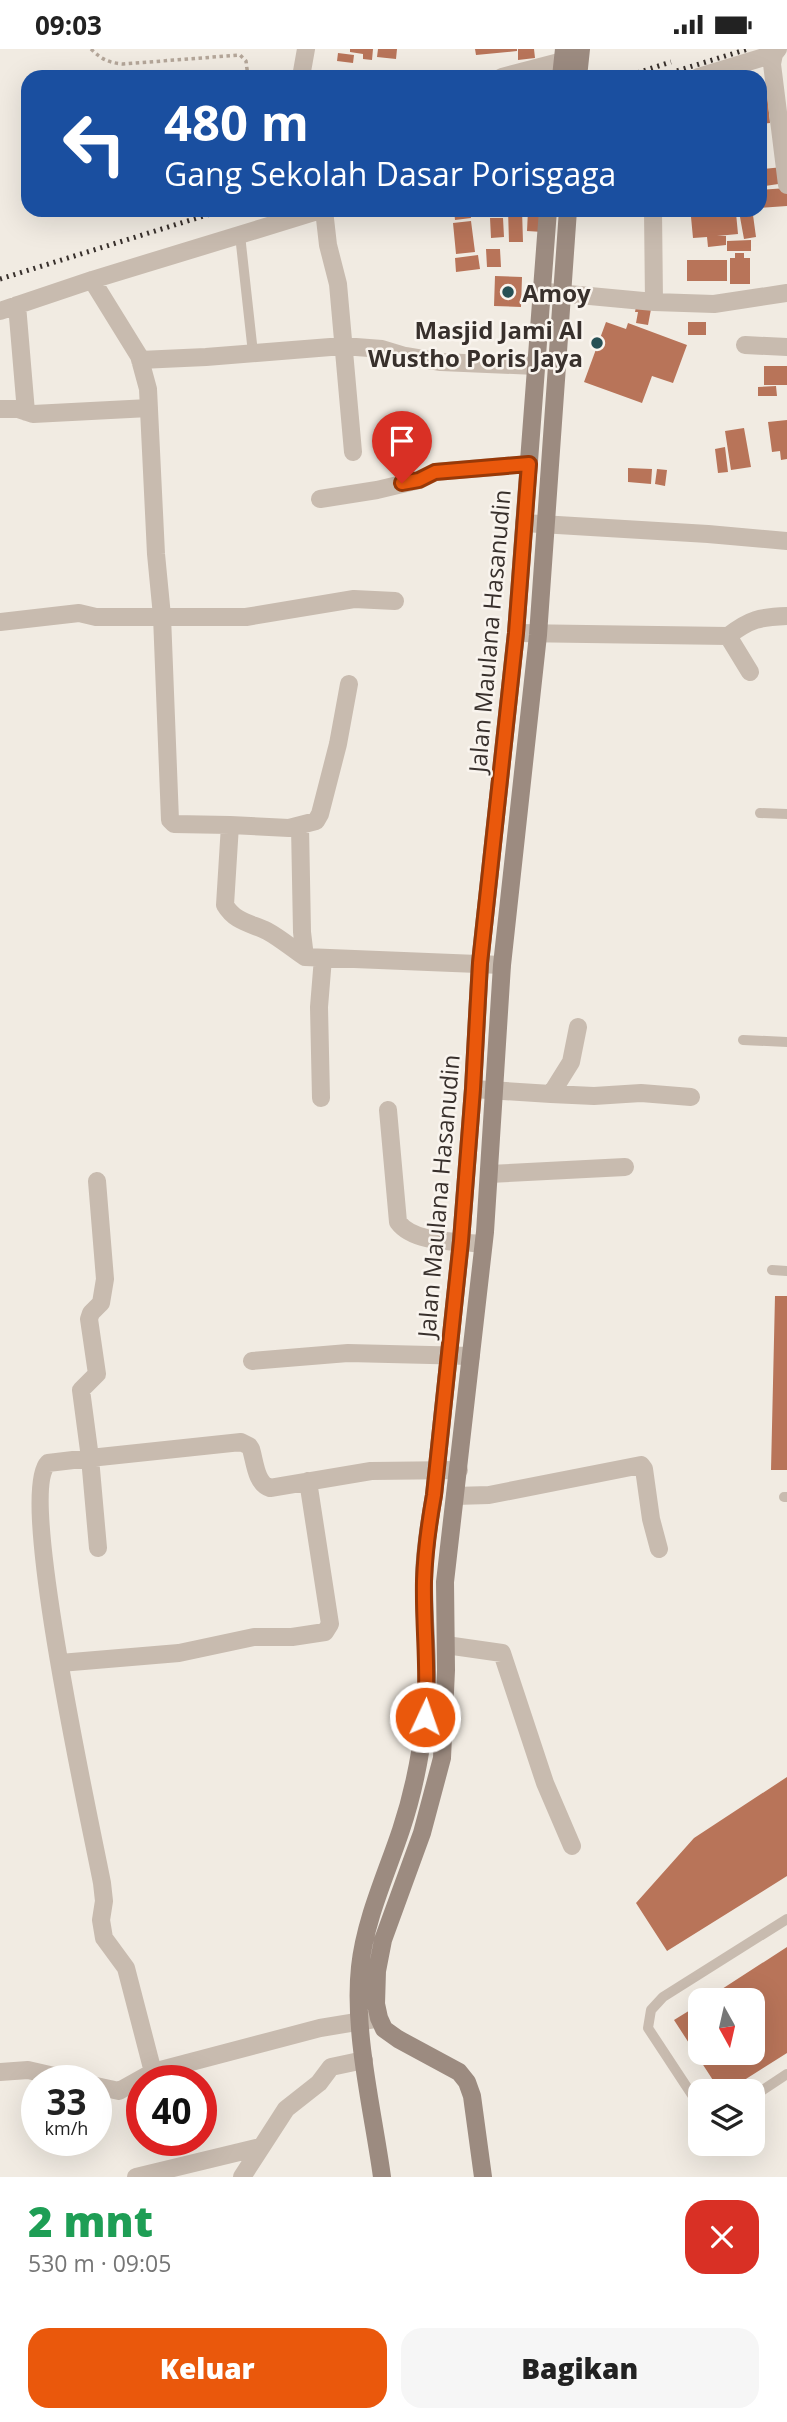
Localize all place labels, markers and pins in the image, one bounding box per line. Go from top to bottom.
place label: Amoy [522,276,591,309]
marker: Amoy [500,284,516,300]
place label: Masjid Jami Al Wustho Poris Jaya [368,313,583,374]
marker: Masjid Jami Al Wustho Poris Jaya [589,335,605,351]
pin [372,411,432,483]

